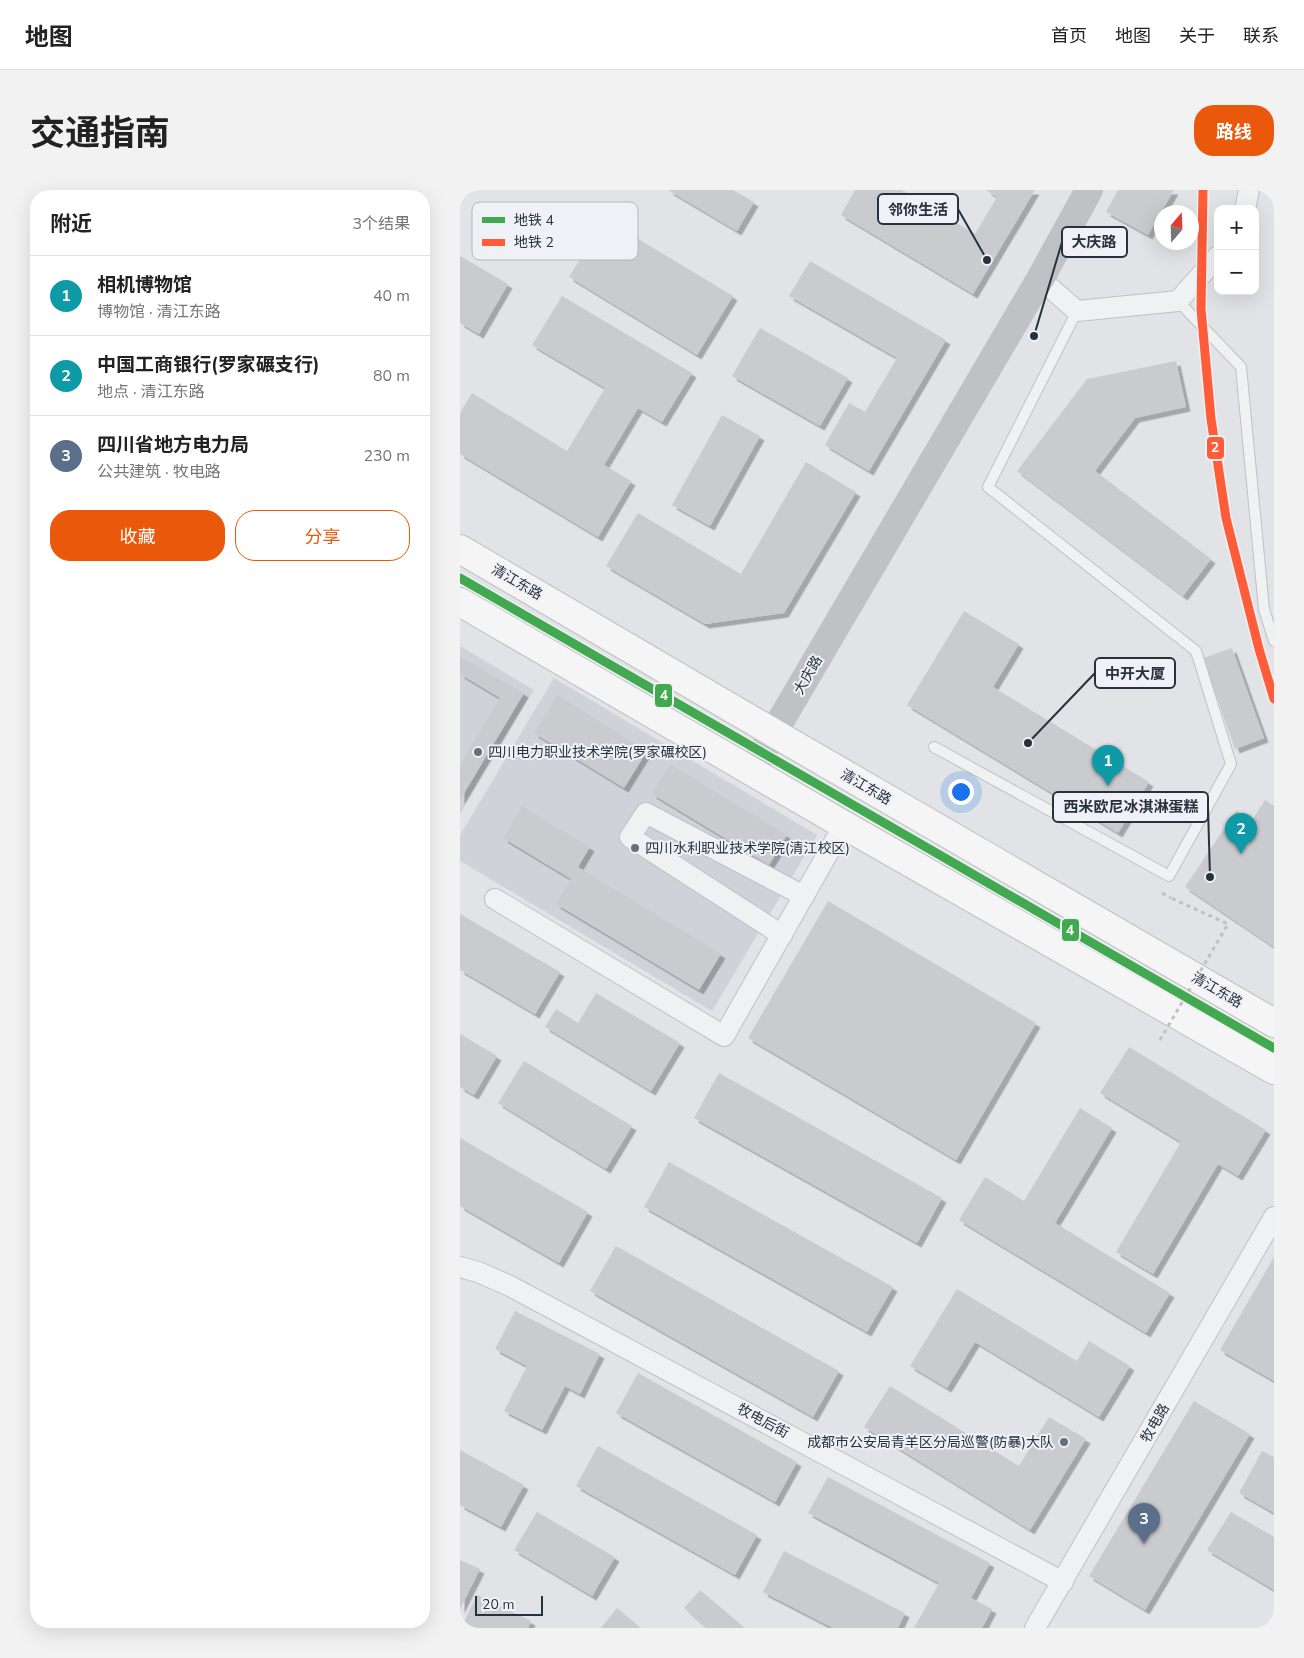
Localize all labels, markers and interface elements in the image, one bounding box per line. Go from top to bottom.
text: 地图 [25,21,73,53]
text: 首页 [1051,24,1087,48]
text: 地图 [1115,24,1151,48]
text: 关于 [1179,24,1215,48]
text: 联系 [1243,24,1279,48]
button: 路线 [1194,105,1274,156]
text: 交通指南 [30,110,170,157]
callout: 邻你生活 [878,194,958,224]
text: 邻你生活 [888,200,948,220]
legend [472,202,638,260]
north arrow [1154,205,1199,250]
map controls [1214,205,1259,295]
button: + [1214,205,1259,250]
text: 附近 [50,210,92,238]
text: 地铁 4 [514,211,554,230]
text: 3个结果 [352,213,410,235]
callout: 大庆路 [1062,227,1127,257]
text: 大庆路 [1071,232,1117,252]
text: 地铁 2 [514,233,554,252]
button: − [1214,250,1259,295]
text: 相机博物馆 [97,272,192,298]
text: 1 [61,285,71,307]
text: 40 m [373,285,410,307]
text: 博物馆 · 清江东路 [97,301,221,323]
text: 中国工商银行(罗家碾支行) [97,352,320,378]
text: 2 [61,365,71,387]
text: 80 m [373,365,410,387]
text: 地点 · 清江东路 [97,381,205,403]
text: 四川省地方电力局 [97,432,249,458]
line badge: 2 [1206,436,1225,460]
text: 2 [1211,438,1219,457]
text: 3 [61,445,71,467]
text: 230 m [363,445,410,467]
text: 公共建筑 · 牧电路 [97,461,221,483]
button: 收藏 [50,510,225,561]
button: 分享 [235,510,410,561]
street label: 清江东路 [488,560,546,604]
street label: 大庆路 [789,652,827,698]
callout: 中开大厦 [1095,658,1175,688]
text: 中开大厦 [1105,664,1165,684]
line badge: 4 [654,683,673,708]
text: 4 [660,686,669,705]
place label: 四川电力职业技术学院(罗家碾校区) [488,743,707,762]
pin: 1 [1092,745,1124,786]
marker: 四川电力职业技术学院(罗家碾校区) [472,746,484,758]
street label: 清江东路 [837,765,895,809]
your location [948,779,974,805]
callout: 西米欧尼冰淇淋蛋糕 [1053,792,1208,822]
text: 西米欧尼冰淇淋蛋糕 [1063,797,1199,817]
pin: 2 [1225,813,1257,854]
place label: 四川水利职业技术学院(清江校区) [645,839,850,858]
marker: 四川水利职业技术学院(清江校区) [629,842,641,854]
line badge: 4 [1061,918,1080,942]
text: 4 [1066,921,1075,940]
street label: 清江东路 [1188,968,1246,1012]
street label: 牧电后街 [734,1399,792,1443]
street label: 牧电路 [1136,1400,1174,1446]
place label: 成都市公安局青羊区分局巡警(防暴)大队 [807,1433,1054,1452]
marker: 成都市公安局青羊区分局巡警(防暴)大队 [1058,1436,1070,1448]
pin: 3 [1128,1503,1160,1544]
scale bar [475,1593,542,1616]
text: 20 m [482,1595,514,1614]

